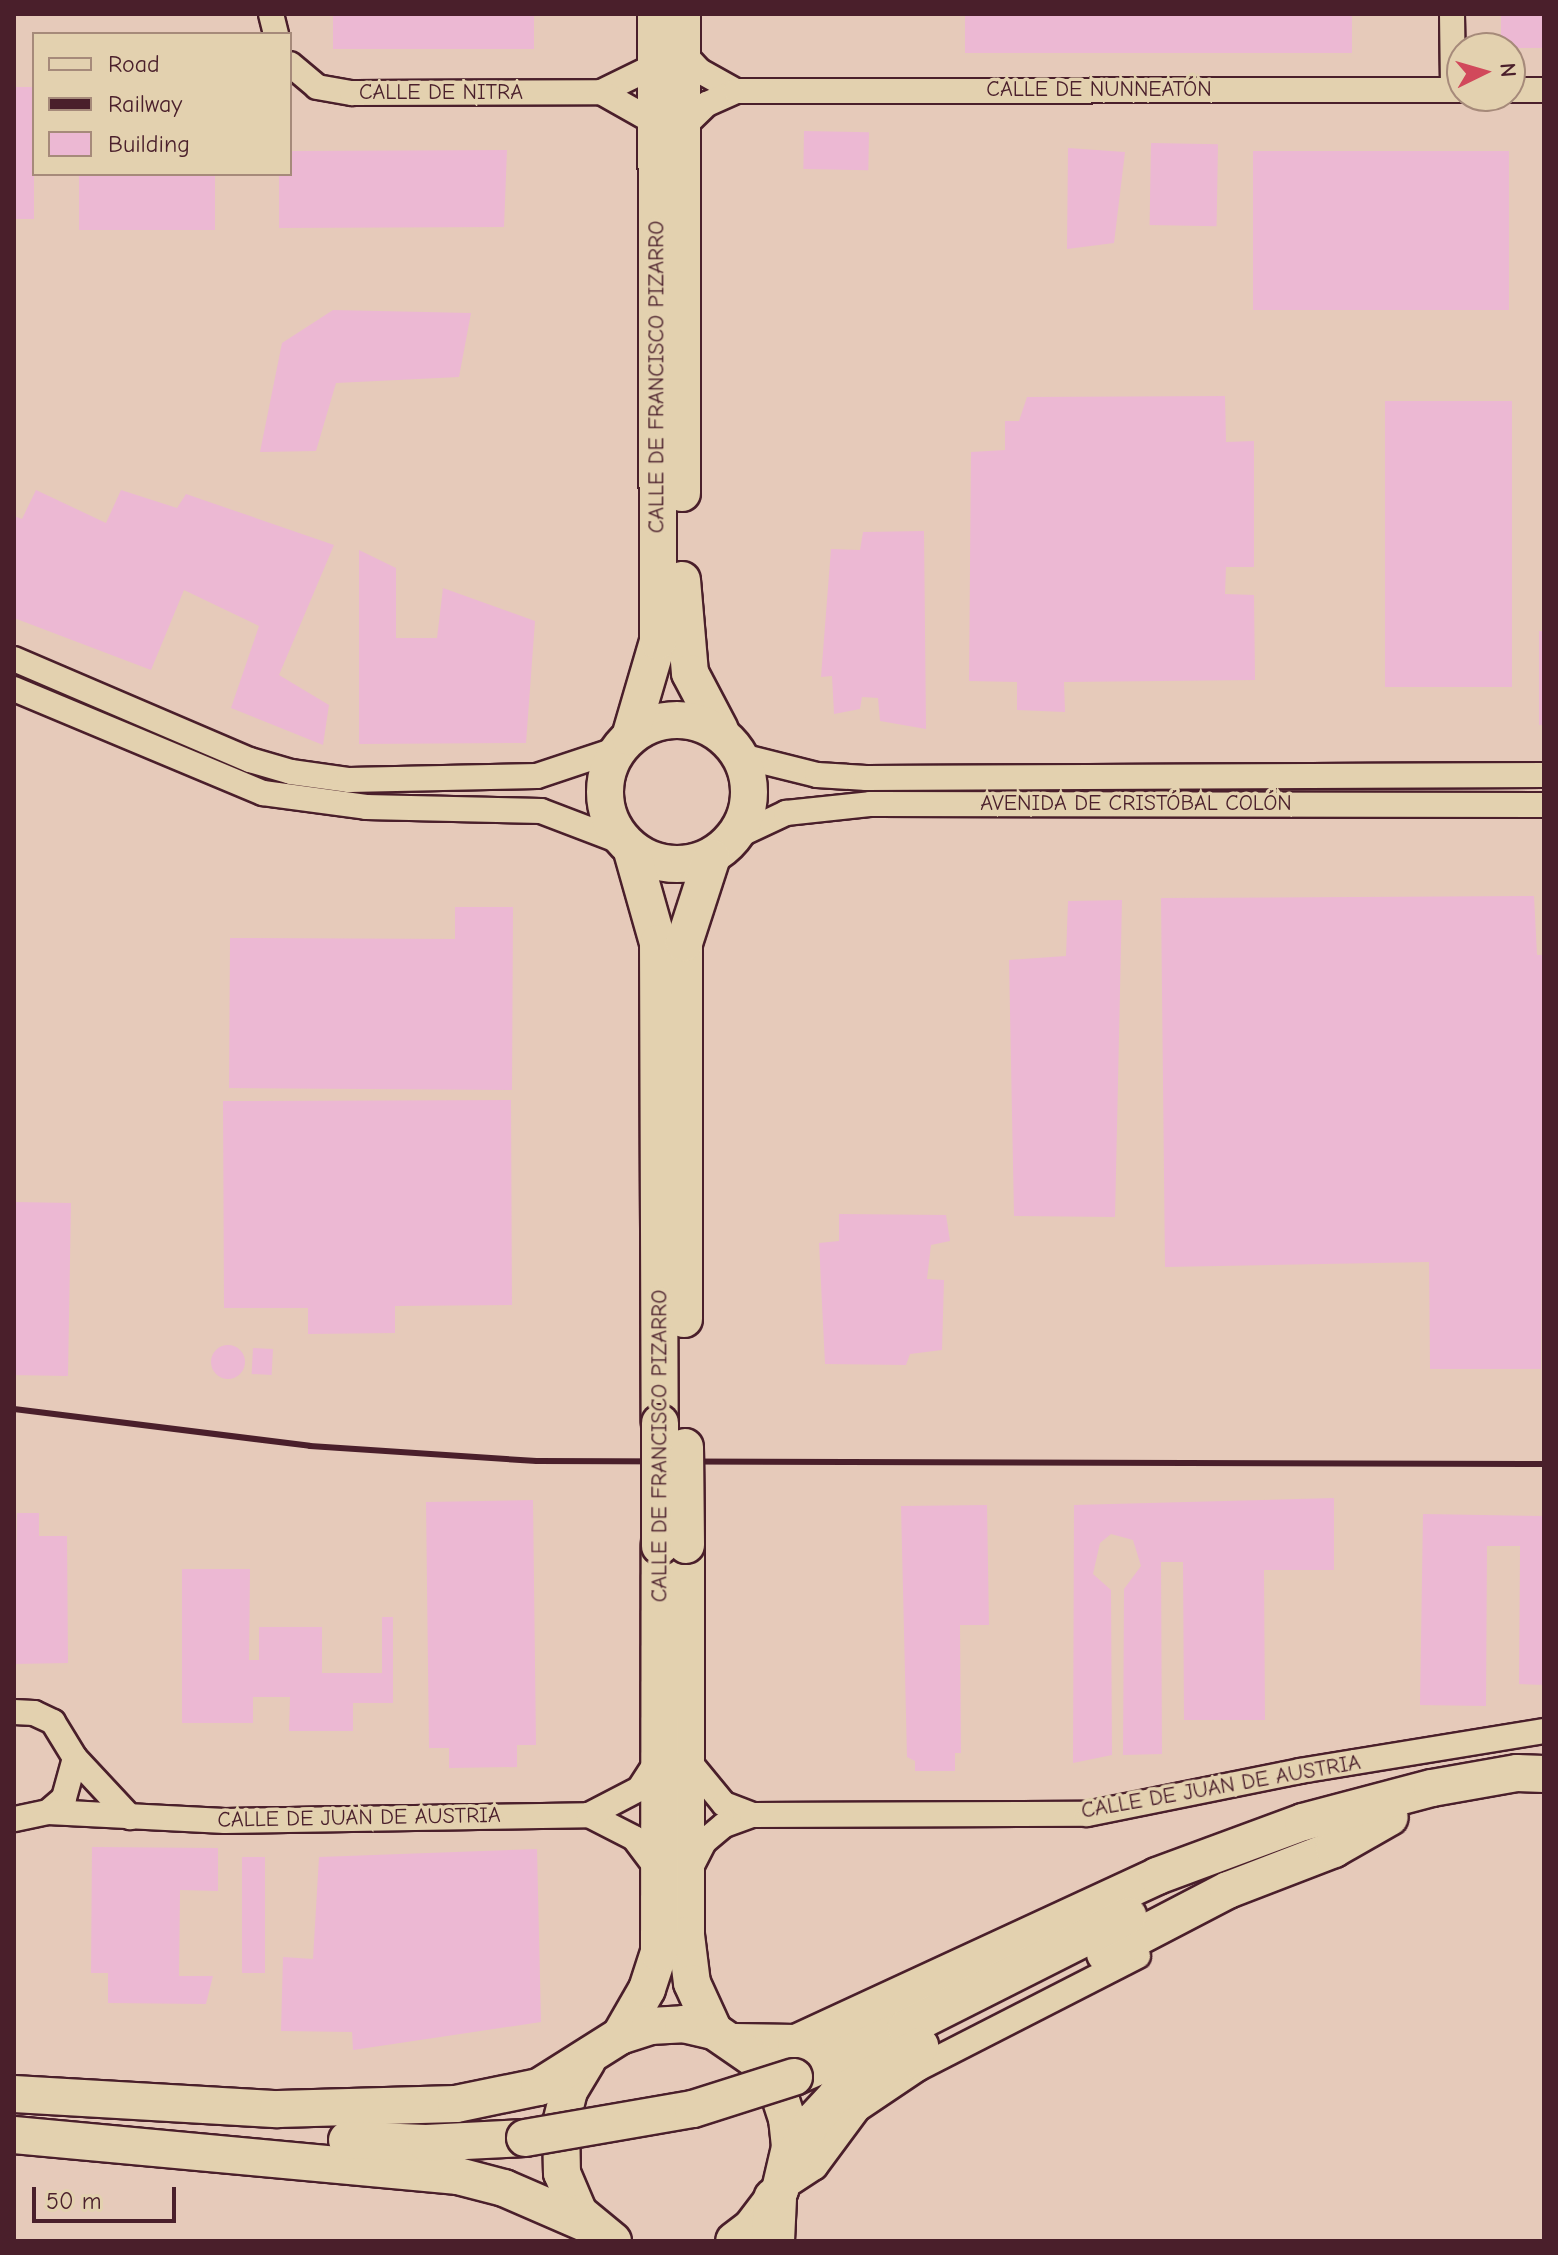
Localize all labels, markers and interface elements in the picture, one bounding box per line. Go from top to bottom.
legend [32,32,292,176]
north arrow [1446,32,1526,112]
text: Road [108,50,160,78]
text: N [1494,62,1521,78]
street label: CALLE DE NUNNEATÓN [986,77,1212,103]
street label: CALLE DE NITRA [359,80,523,106]
text: Railway [108,90,182,118]
text: Building [108,130,190,158]
street label: CALLE DE FRANCISCO PIZARRO [644,221,670,533]
street label: AVENIDA DE CRISTÓBAL COLÓN [980,791,1292,817]
street label: CALLE DE FRANCISCO PIZARRO [647,1290,673,1602]
street label: CALLE DE JUAN DE AUSTRIA [1079,1749,1363,1825]
street label: CALLE DE JUAN DE AUSTRIA [217,1802,501,1834]
scale bar [36,2171,180,2221]
text: 50 m [46,2187,102,2215]

